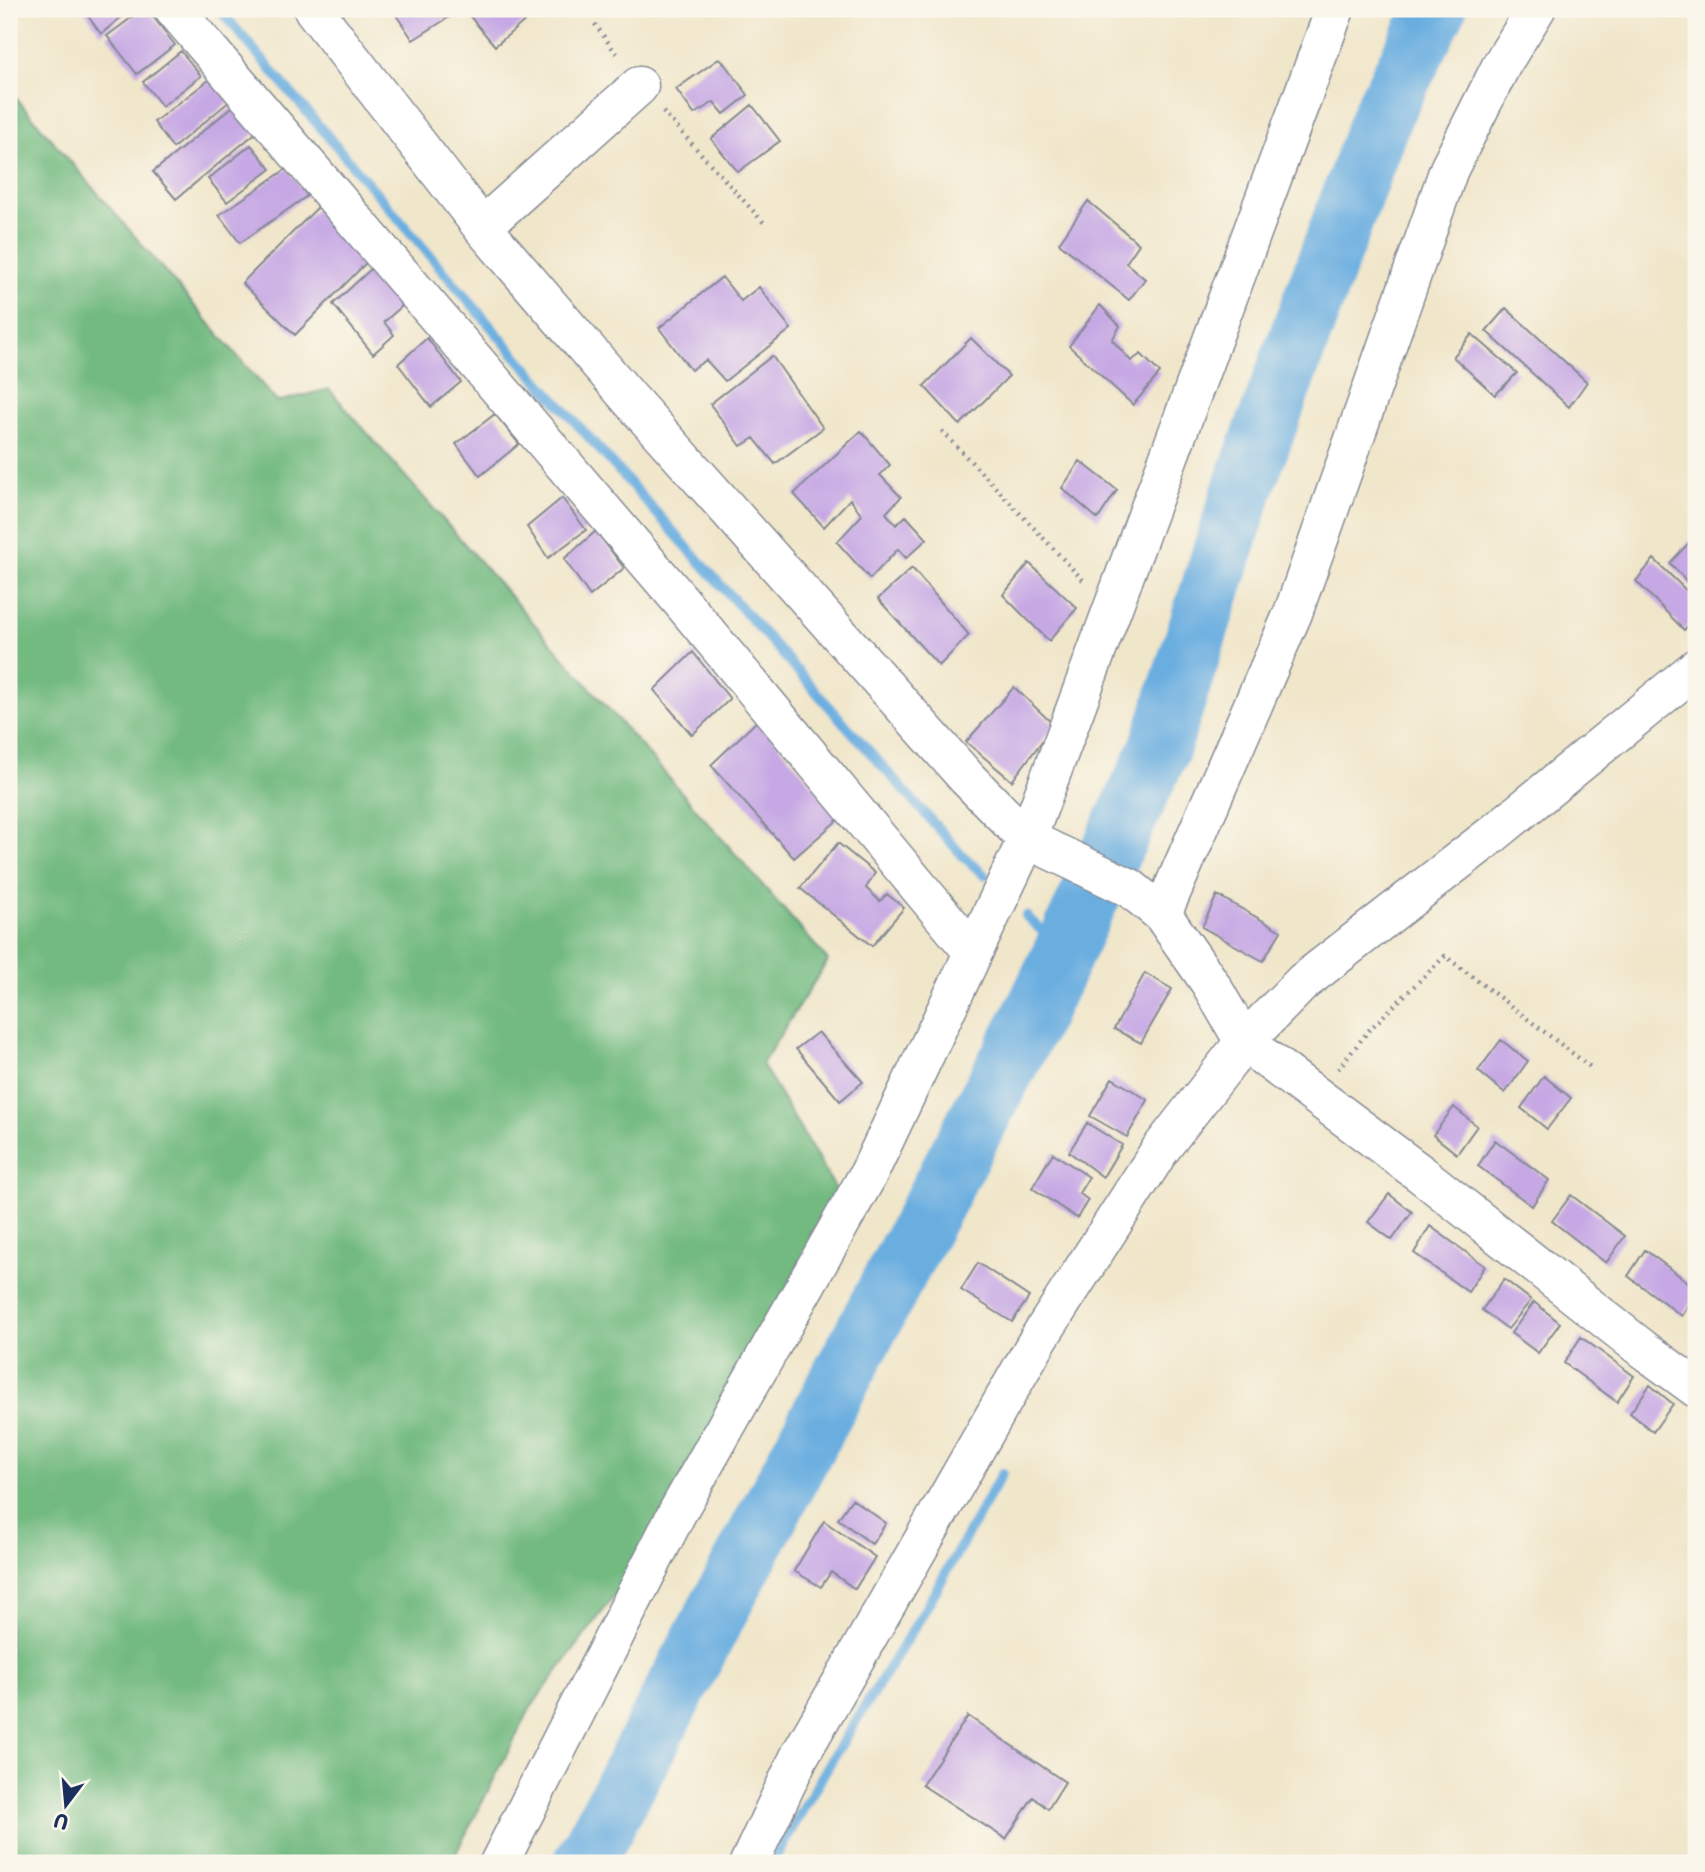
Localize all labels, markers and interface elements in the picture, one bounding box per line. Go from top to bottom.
north arrow [32,1770,102,1840]
text: U [50,1807,72,1838]

